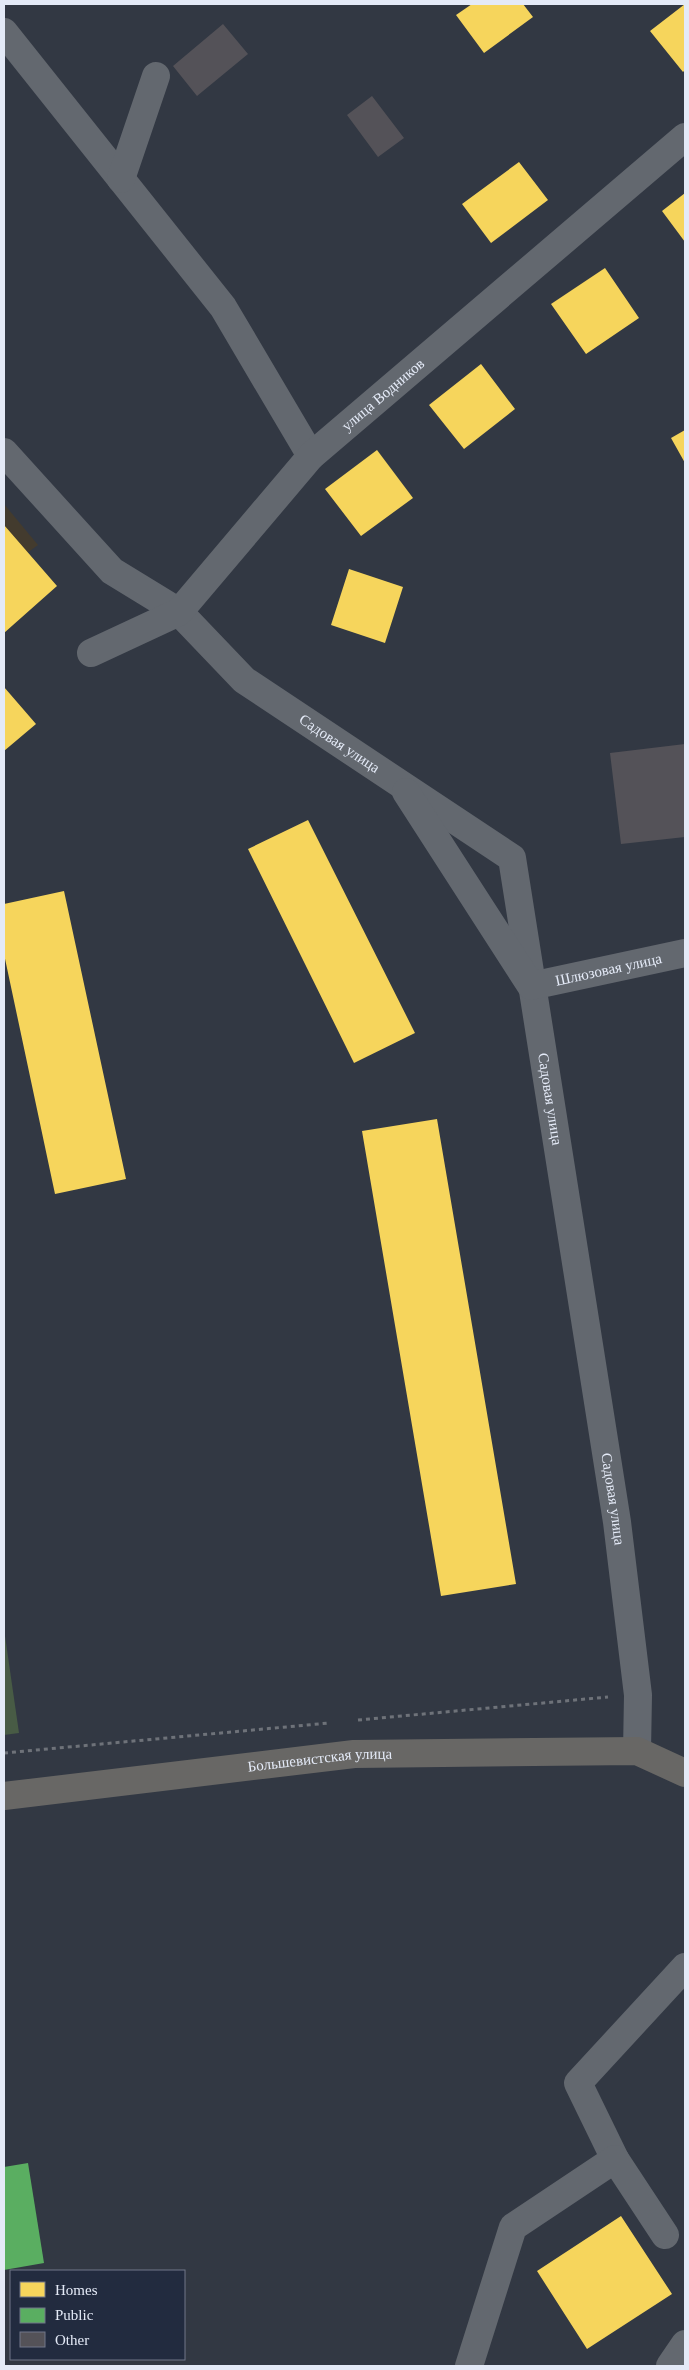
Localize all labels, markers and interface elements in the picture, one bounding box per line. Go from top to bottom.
street label: улица Водников [339,355,427,434]
street label: Садовая улица [296,711,383,776]
street label: Шлюзовая улица [554,950,664,989]
street label: Садовая улица [535,1052,565,1147]
street label: Садовая улица [598,1452,628,1546]
street label: Большевистская улица [247,1746,393,1775]
legend [10,2270,185,2360]
text: Homes [55,2282,98,2298]
text: Public [55,2307,94,2323]
text: Other [55,2332,89,2348]

